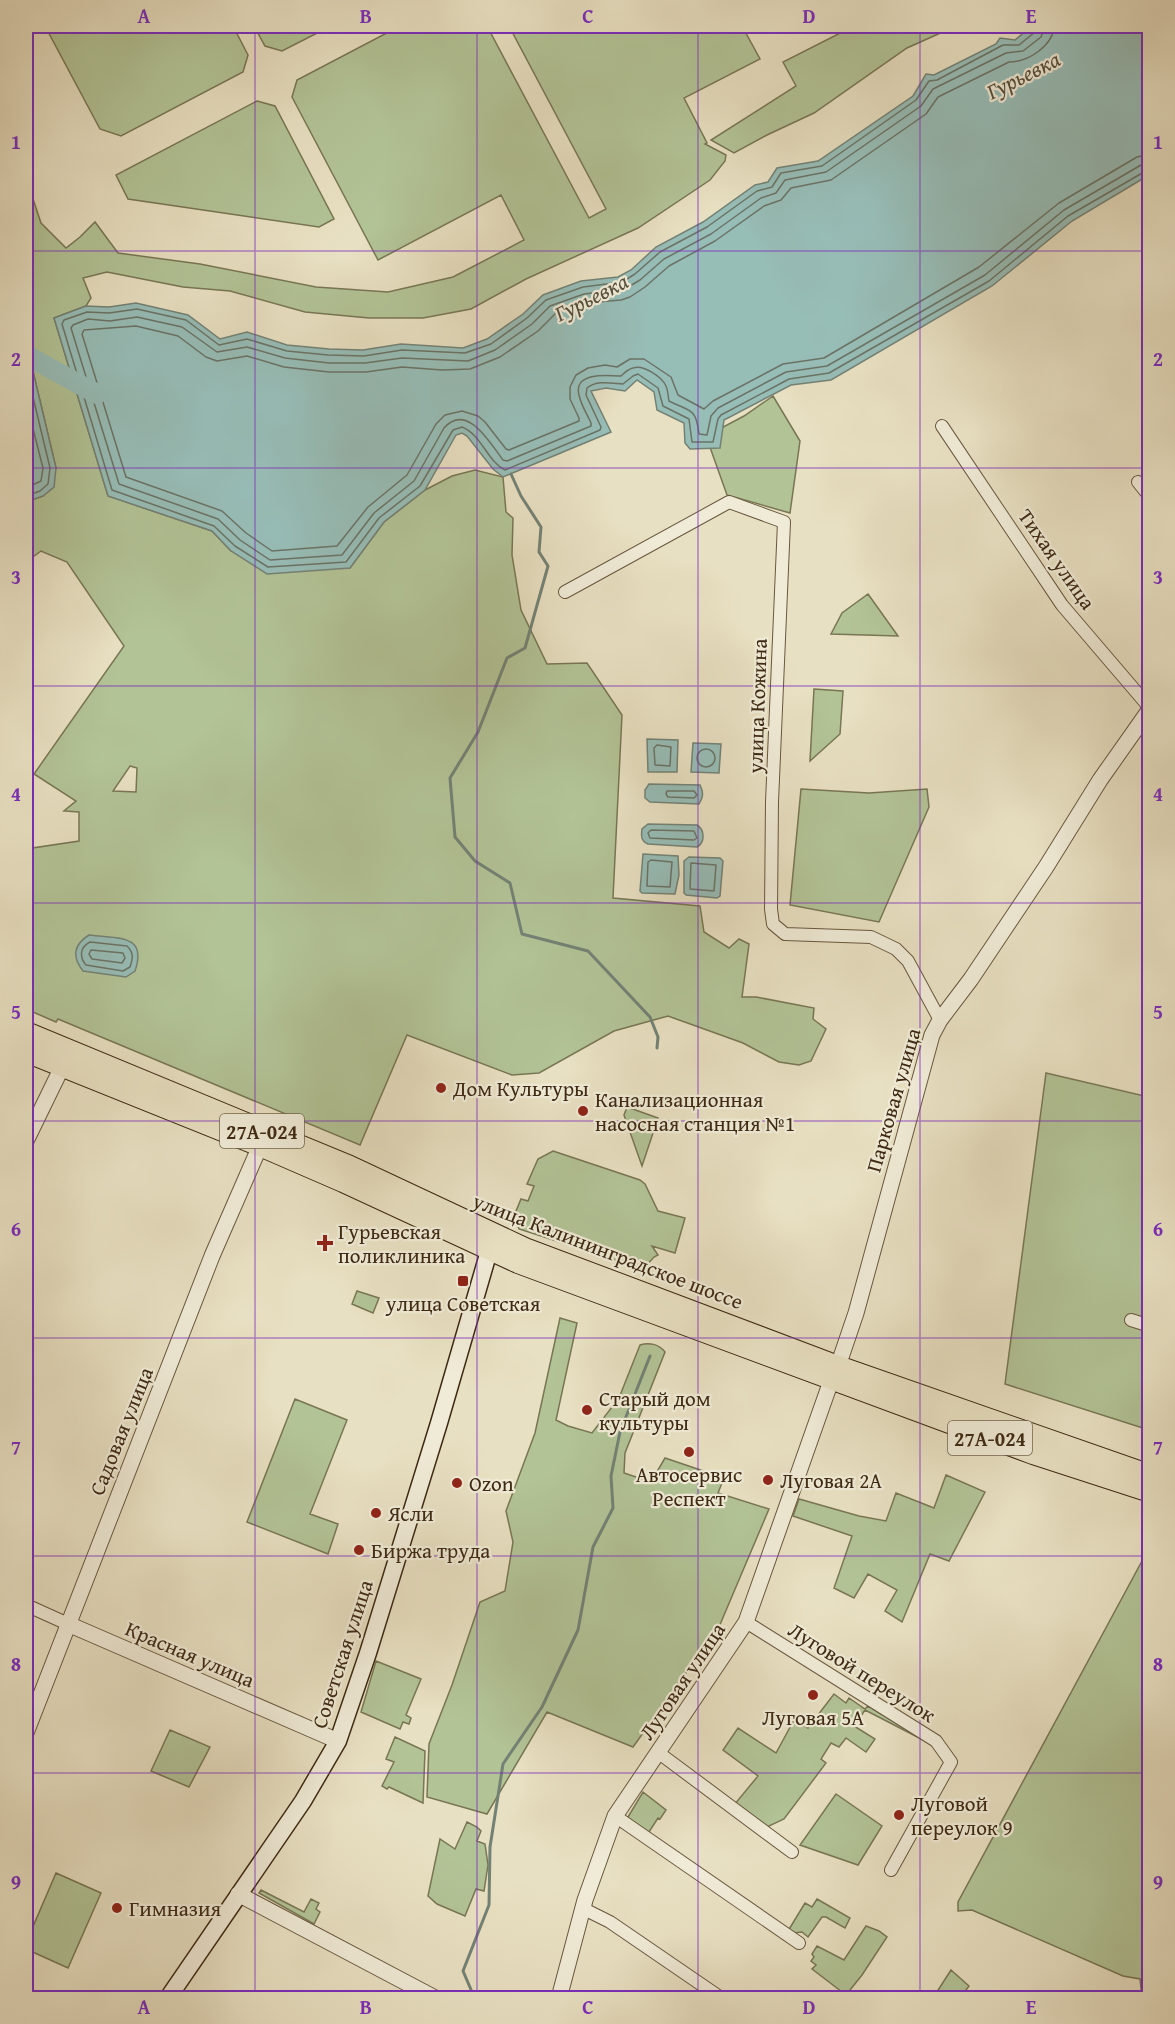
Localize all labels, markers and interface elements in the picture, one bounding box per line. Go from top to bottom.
text: A [138,1,151,30]
text: B [360,1,372,30]
text: C [582,1,594,30]
text: D [802,1,816,30]
text: E [1026,1,1037,30]
water label: Гурьевка [980,43,1066,108]
text: 1 [11,127,21,156]
text: 1 [1153,127,1163,156]
water label: Гурьевка [548,265,634,330]
text: 2 [11,344,21,373]
text: 2 [1153,344,1163,373]
street label: Тихая улица [1011,502,1103,616]
text: 3 [11,562,21,591]
text: 3 [1153,562,1163,591]
street label: улица Кожина [739,638,775,775]
text: 4 [11,779,21,808]
text: 4 [1153,779,1163,808]
text: 5 [11,997,21,1026]
text: 5 [1153,997,1163,1026]
street label: Парковая улица [858,1024,928,1176]
place label: Дом Культуры [452,1073,589,1104]
marker: Дом Культуры [434,1081,448,1095]
place label: Канализационная насосная станция №1 [595,1084,795,1139]
marker: Канализационная насосная станция №1 [576,1104,590,1118]
road number: 27А-024 [220,1114,304,1148]
street label: улица Калининградское шоссе [467,1185,748,1317]
text: 6 [11,1214,21,1243]
text: 6 [1153,1214,1163,1243]
place label: Гурьевская поликлиника [338,1216,465,1271]
marker: Гурьевская поликлиника [316,1234,334,1252]
marker: улица Советская [456,1274,470,1288]
place label: улица Советская [385,1288,541,1319]
street label: Садовая улица [81,1362,161,1500]
place label: Старый дом культуры [599,1383,711,1438]
marker: Старый дом культуры [580,1403,594,1417]
road number: 27А-024 [948,1421,1032,1455]
text: 7 [11,1432,21,1461]
text: 7 [1153,1432,1163,1461]
marker: Автосервис Респект [682,1445,696,1459]
place label: Автосервис Респект [636,1459,742,1514]
place label: Луговая 2А [780,1465,882,1496]
place label: Ozon [469,1468,514,1499]
marker: Луговая 2А [761,1473,775,1487]
marker: Ozon [450,1476,464,1490]
place label: Ясли [387,1498,434,1529]
marker: Ясли [369,1506,383,1520]
place label: Биржа труда [371,1535,490,1566]
marker: Биржа труда [352,1543,366,1557]
street label: Советская улица [303,1576,381,1732]
street label: Красная улица [121,1613,259,1695]
street label: Луговой переулок [782,1614,942,1730]
street label: Луговая улица [631,1616,733,1746]
text: 8 [11,1649,21,1678]
text: 8 [1153,1649,1163,1678]
marker: Луговая 5А [806,1688,820,1702]
place label: Луговая 5А [762,1702,864,1733]
place label: Луговой переулок 9 [911,1788,1013,1843]
marker: Луговой переулок 9 [892,1808,906,1822]
text: 9 [11,1867,21,1896]
text: 9 [1153,1867,1163,1896]
place label: Гимназия [129,1893,221,1924]
marker: Гимназия [110,1901,124,1915]
text: A [138,1992,151,2021]
text: B [360,1992,372,2021]
text: C [582,1992,594,2021]
text: D [802,1992,816,2021]
text: E [1026,1992,1037,2021]

